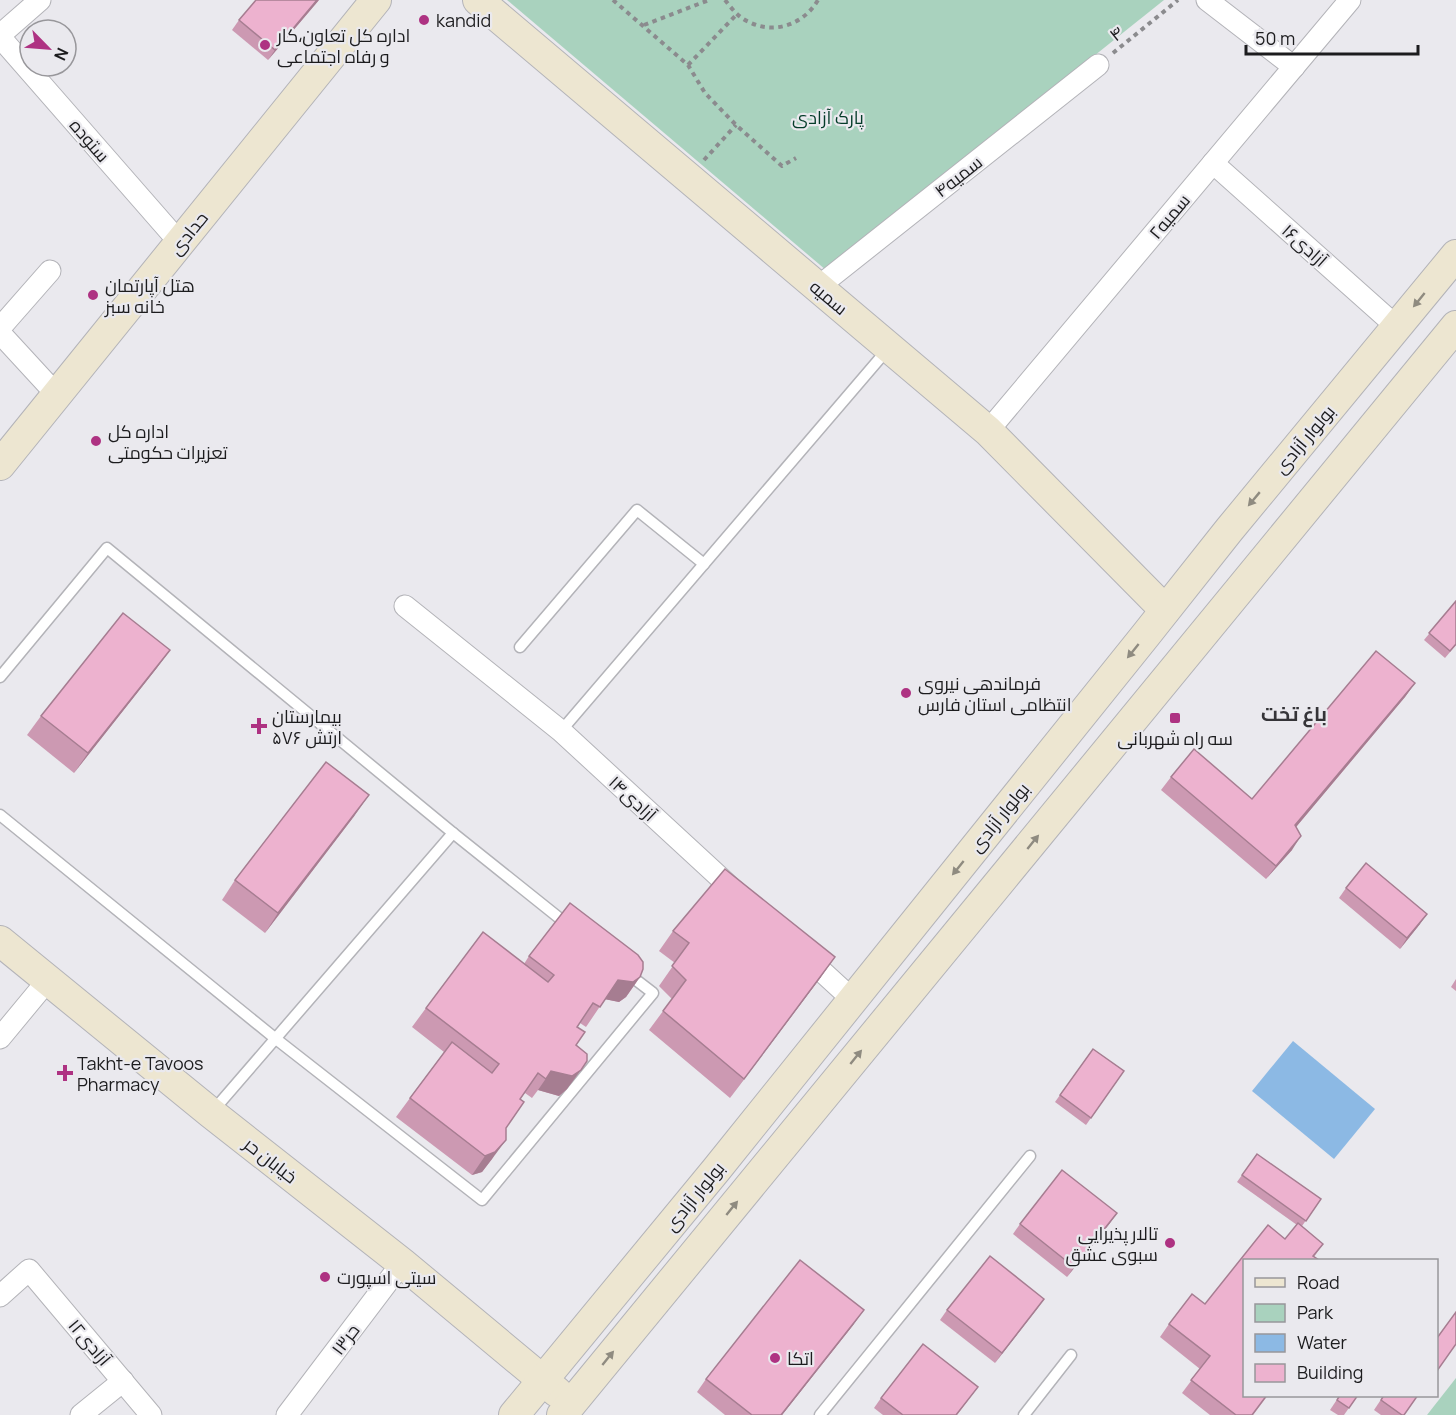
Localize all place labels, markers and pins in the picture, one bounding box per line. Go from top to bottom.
place label: kandid [436,8,491,32]
marker: kandid [417,13,431,27]
place label: اداره کل تعاون،کار و رفاه اجتماعی [276,23,410,68]
marker: اداره کل تعاون،کار و رفاه اجتماعی [258,38,272,52]
place label: هتل آپارتمان خانه سبز [104,273,195,318]
marker: هتل آپارتمان خانه سبز [86,288,100,302]
place label: اداره کل تعزیرات حکومتی [108,419,228,464]
marker: اداره کل تعزیرات حکومتی [89,434,103,448]
place label: فرماندهی نیروی انتظامی استان فارس [918,671,1072,716]
marker: فرماندهی نیروی انتظامی استان فارس [899,686,913,700]
place label: بیمارستان ۵۷۶ ارتش [272,704,342,749]
marker: سه راه شهربانی [1168,711,1182,725]
marker: بیمارستان ۵۷۶ ارتش [250,717,268,735]
place label: سه راه شهربانی [1117,726,1233,750]
place label: Takht-e Tavoos Pharmacy [77,1051,204,1096]
marker: Takht-e Tavoos Pharmacy [58,1066,72,1080]
place label: تالار پذیرایی سبوی عشق [1065,1221,1158,1267]
marker: تالار پذیرایی سبوی عشق [1163,1236,1177,1250]
place label: سیتی اسپورت [337,1265,436,1289]
marker: سیتی اسپورت [318,1270,332,1284]
place label: اتکا [787,1346,814,1370]
marker: اتکا [768,1351,782,1365]

